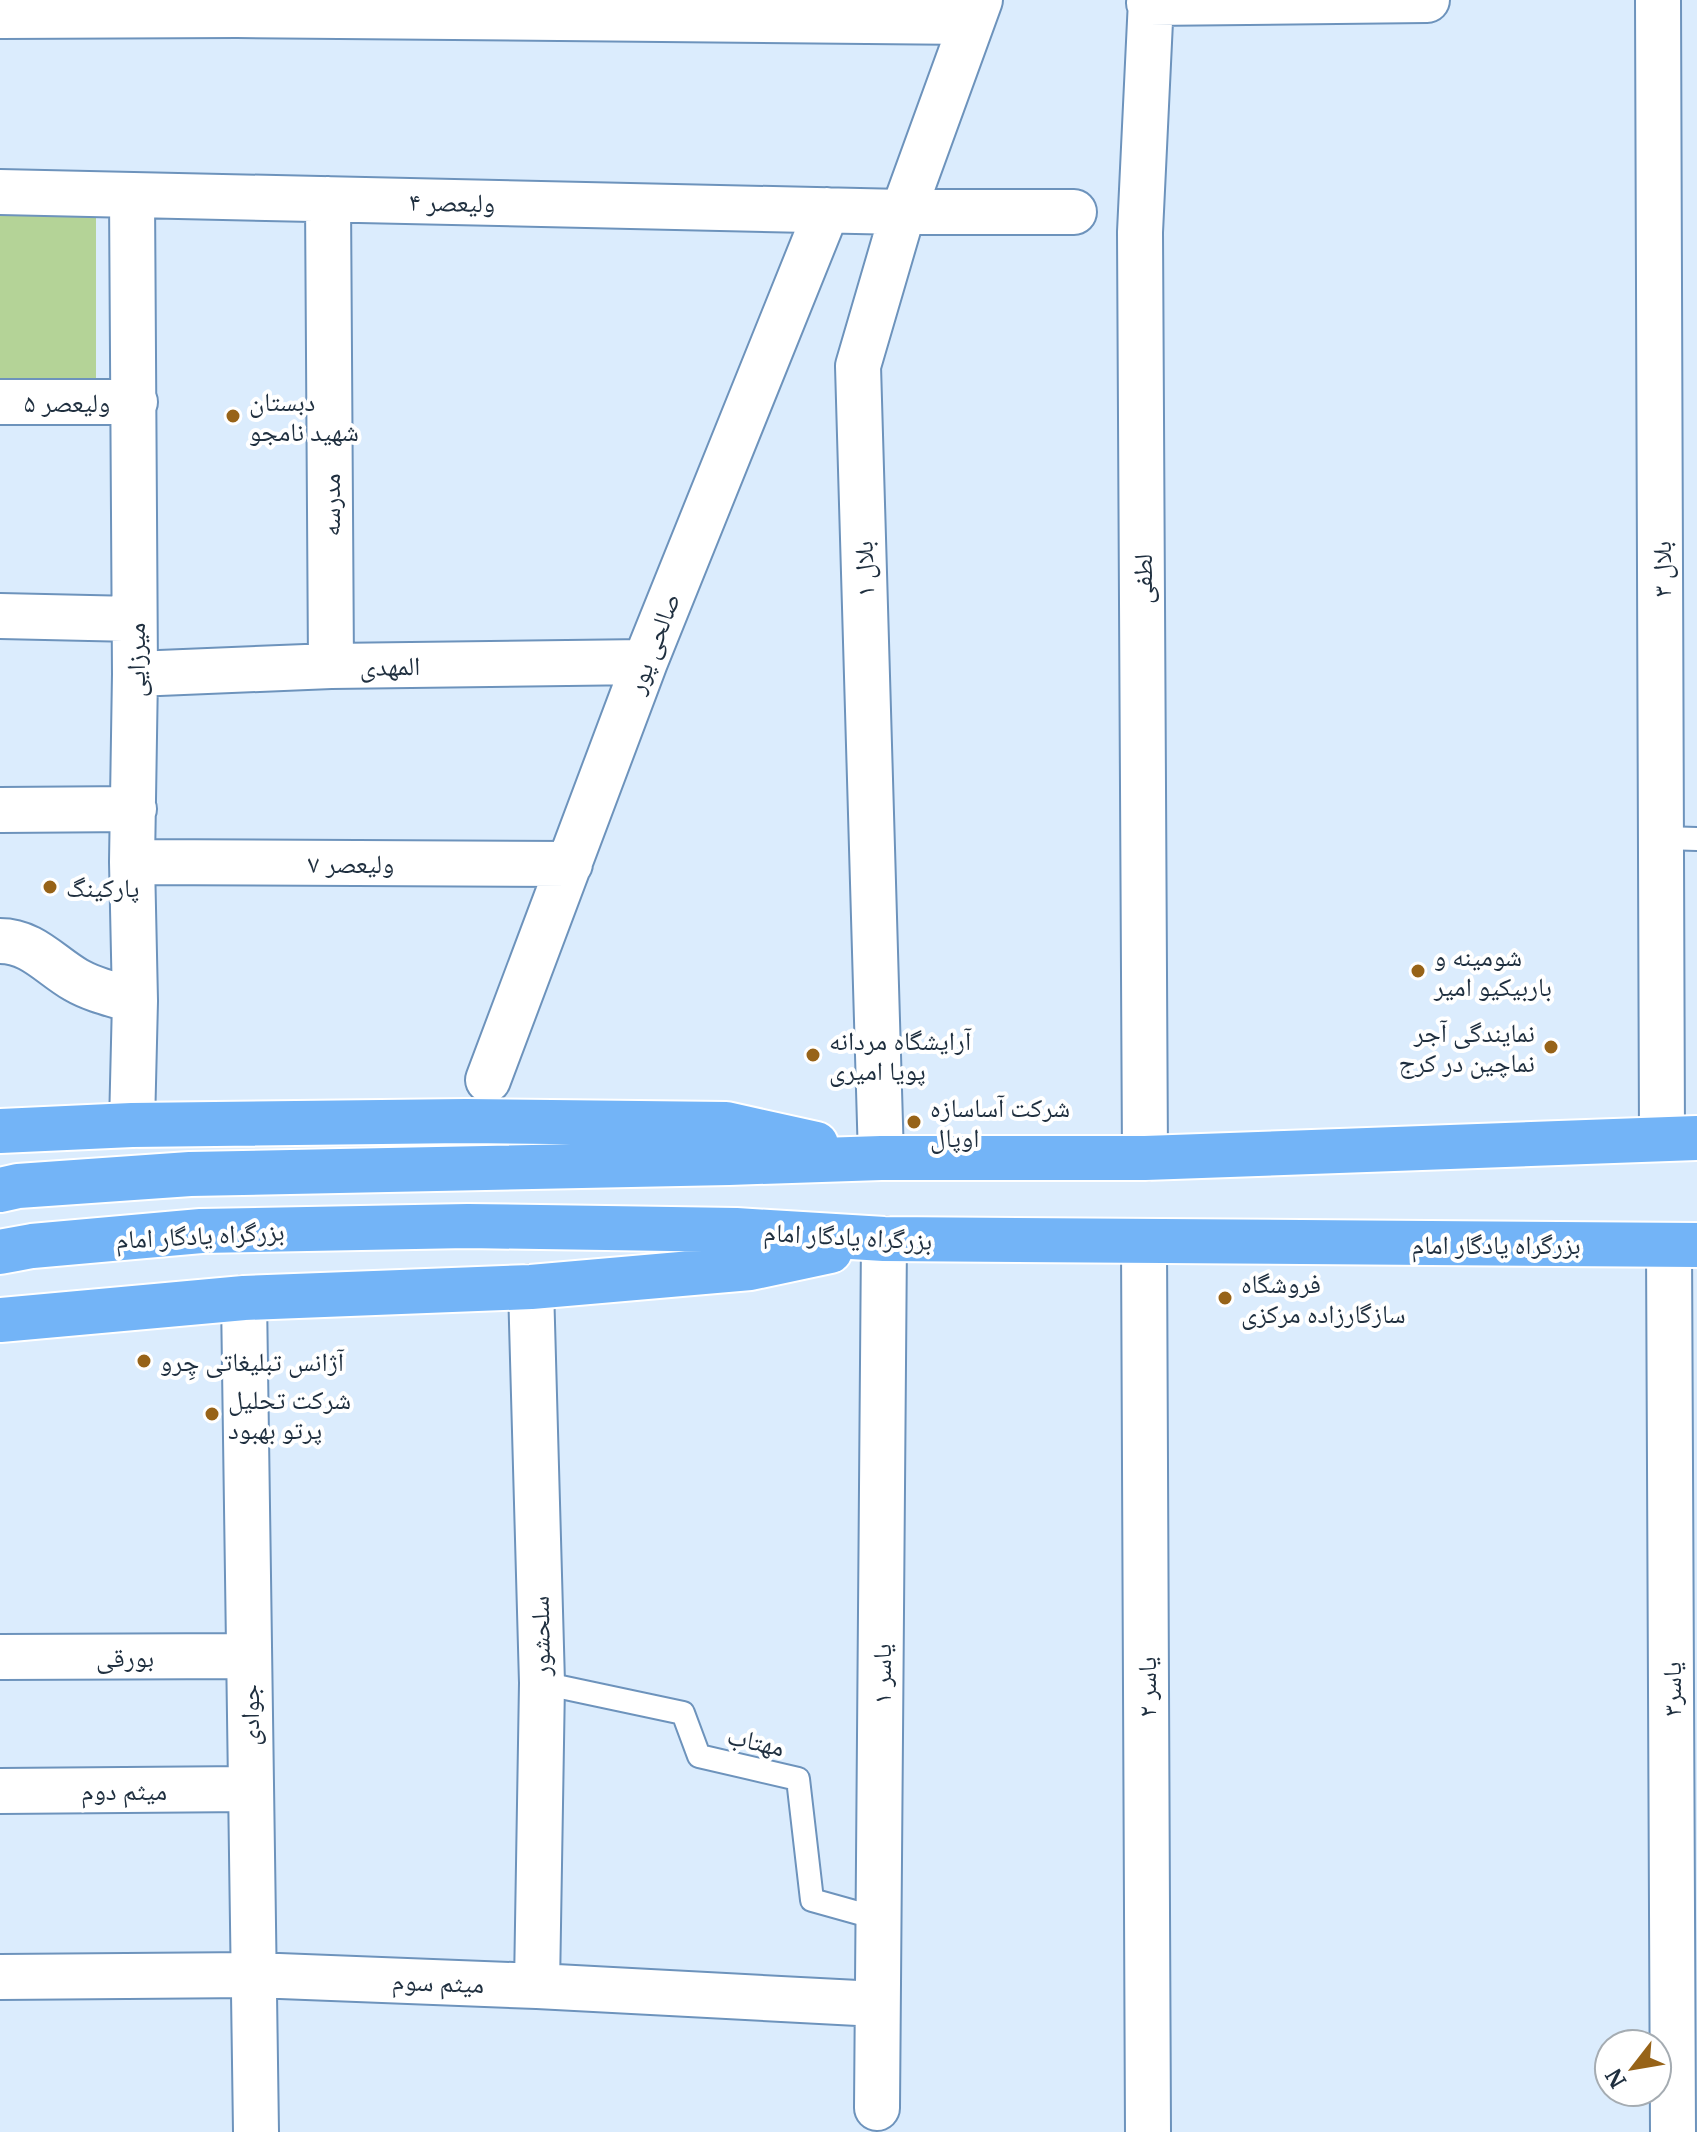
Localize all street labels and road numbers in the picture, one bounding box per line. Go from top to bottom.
street label: ولیعصر ۴ [409,185,495,219]
street label: ولیعصر ۵ [24,386,110,419]
street label: مدرسه [314,473,347,537]
street label: بلال ۱ [847,540,881,598]
street label: بلال ۳ [1645,541,1678,597]
street label: لطفی [1126,554,1159,604]
street label: صالحی پور [618,588,687,699]
street label: میرزایی [119,623,152,697]
street label: المهدی [359,649,421,683]
street label: ولیعصر ۷ [308,847,394,880]
street label: بزرگراه یادگار امام [115,1214,285,1258]
street label: بزرگراه یادگار امام [763,1215,933,1259]
street label: بزرگراه یادگار امام [1411,1228,1581,1263]
street label: سلحشور [523,1596,557,1677]
street label: بورقی [96,1641,154,1674]
street label: یاسر ۱ [865,1644,898,1704]
street label: یاسر ۲ [1130,1657,1163,1717]
street label: یاسر۳ [1655,1662,1688,1716]
street label: جوادی [233,1684,266,1746]
street label: مهتاب [724,1718,788,1764]
street label: میثم دوم [81,1774,167,1809]
street label: میثم سوم [391,1964,485,2002]

